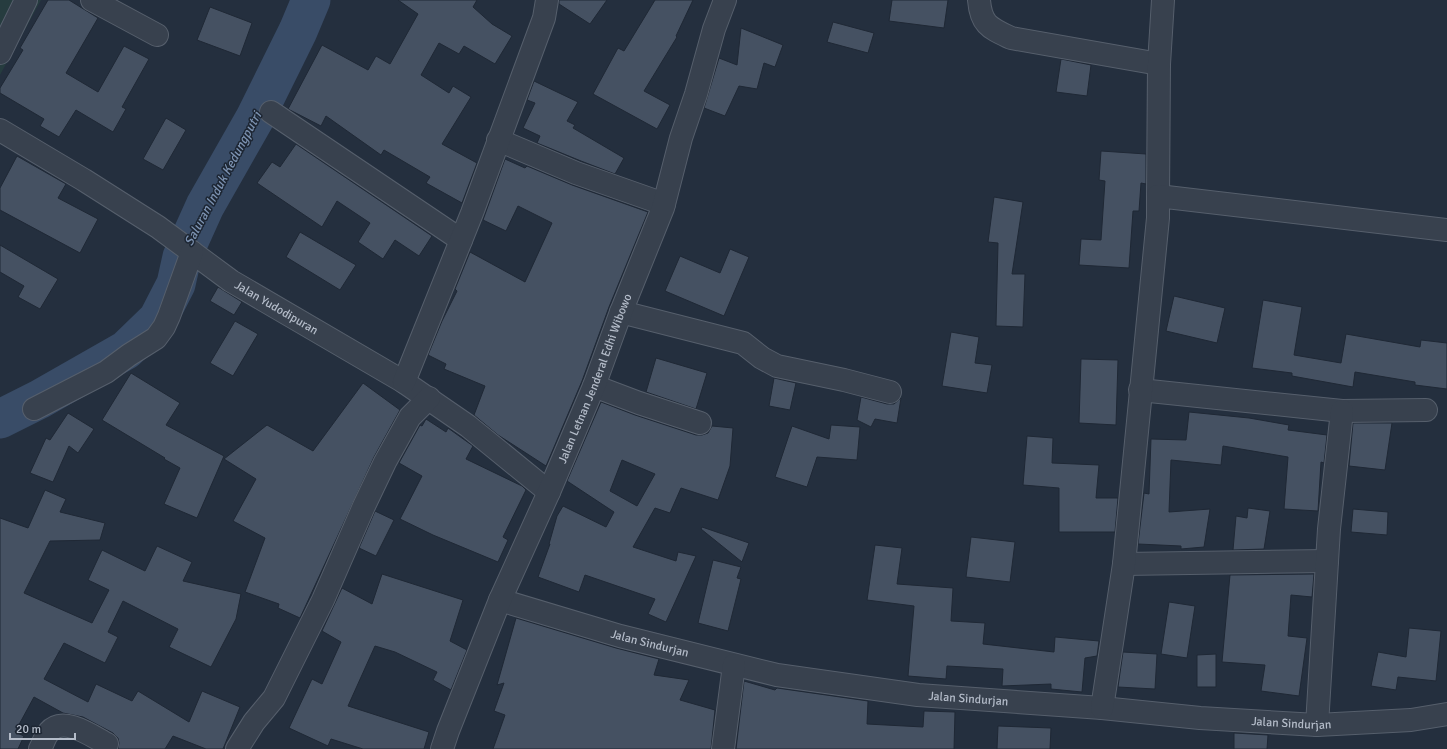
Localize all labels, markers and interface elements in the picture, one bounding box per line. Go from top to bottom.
water label: Saluran Induk Kedungputri [181,108,266,249]
street label: Jalan Yudodipuran [232,277,321,338]
street label: Jalan Letnan Jenderal Edhi Wibowo [555,291,635,466]
street label: Jalan Sindurjan [609,626,690,660]
street label: Jalan Sindurjan [928,688,1009,709]
street label: Jalan Sindurjan [1251,714,1332,733]
scale bar [10,715,75,741]
text: 20 m [16,722,41,737]

